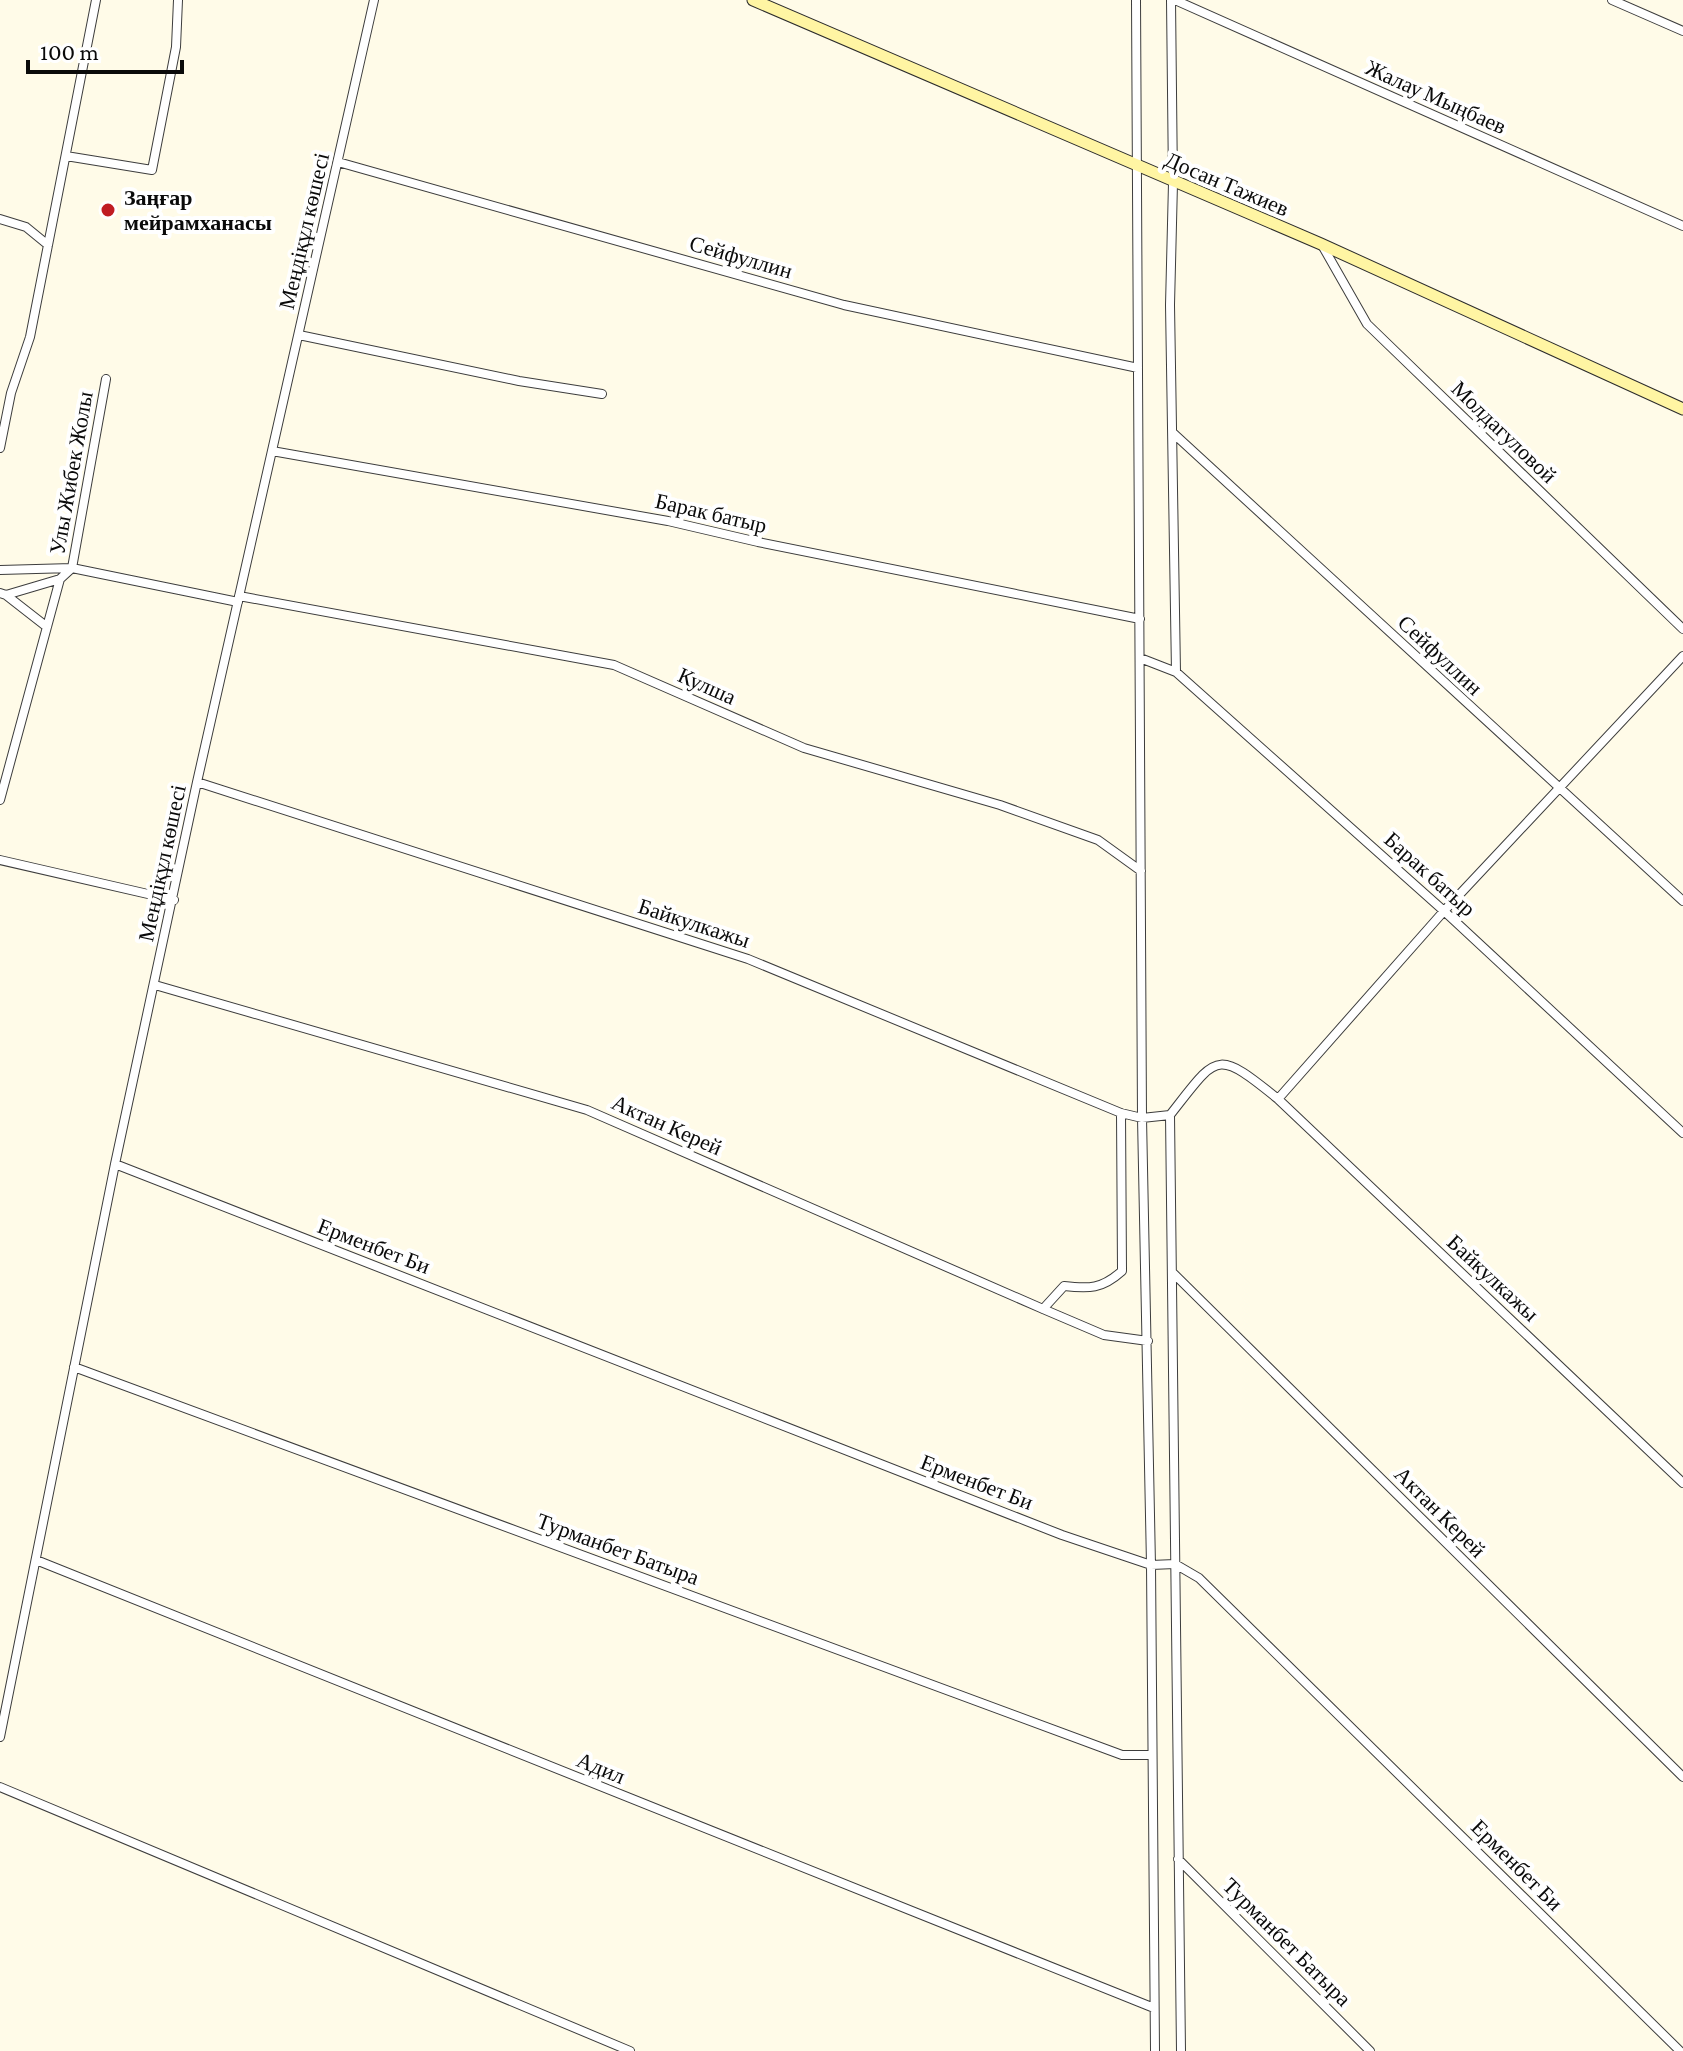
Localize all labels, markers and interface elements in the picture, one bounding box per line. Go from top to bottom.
scale bar [28,24,182,74]
text: 100 m [40,38,99,65]
street label: Жалау Мыңбаев [1362,55,1510,139]
street label: Досан Тажиев [1161,147,1293,221]
street label: Меңдіқұл көшесі [274,150,334,312]
place label: Заңғар мейрамханасы [124,185,272,235]
marker: Заңғар мейрамханасы [99,201,117,219]
street label: Сейфуллин [687,230,795,284]
street label: Молдагуловой [1447,376,1562,488]
street label: Улы Жибек Жолы [44,389,98,556]
street label: Барак батыр [653,488,769,538]
street label: Сейфуллин [1393,610,1487,700]
street label: Кулша [674,662,740,710]
street label: Меңдіқұл көшесі [133,782,191,944]
street label: Барак батыр [1379,827,1481,921]
street label: Байкулкажы [635,893,753,953]
street label: Актан Керей [608,1090,726,1161]
street label: Ерменбет Би [314,1213,434,1279]
street label: Байкулкажы [1442,1229,1544,1327]
street label: Ерменбет Би [917,1449,1037,1515]
street label: Актан Керей [1389,1461,1491,1563]
street label: Турманбет Батыра [534,1508,703,1590]
street label: Адил [573,1747,629,1789]
street label: Ерменбет Би [1466,1814,1568,1916]
street label: Турманбет Батыра [1218,1873,1356,2011]

